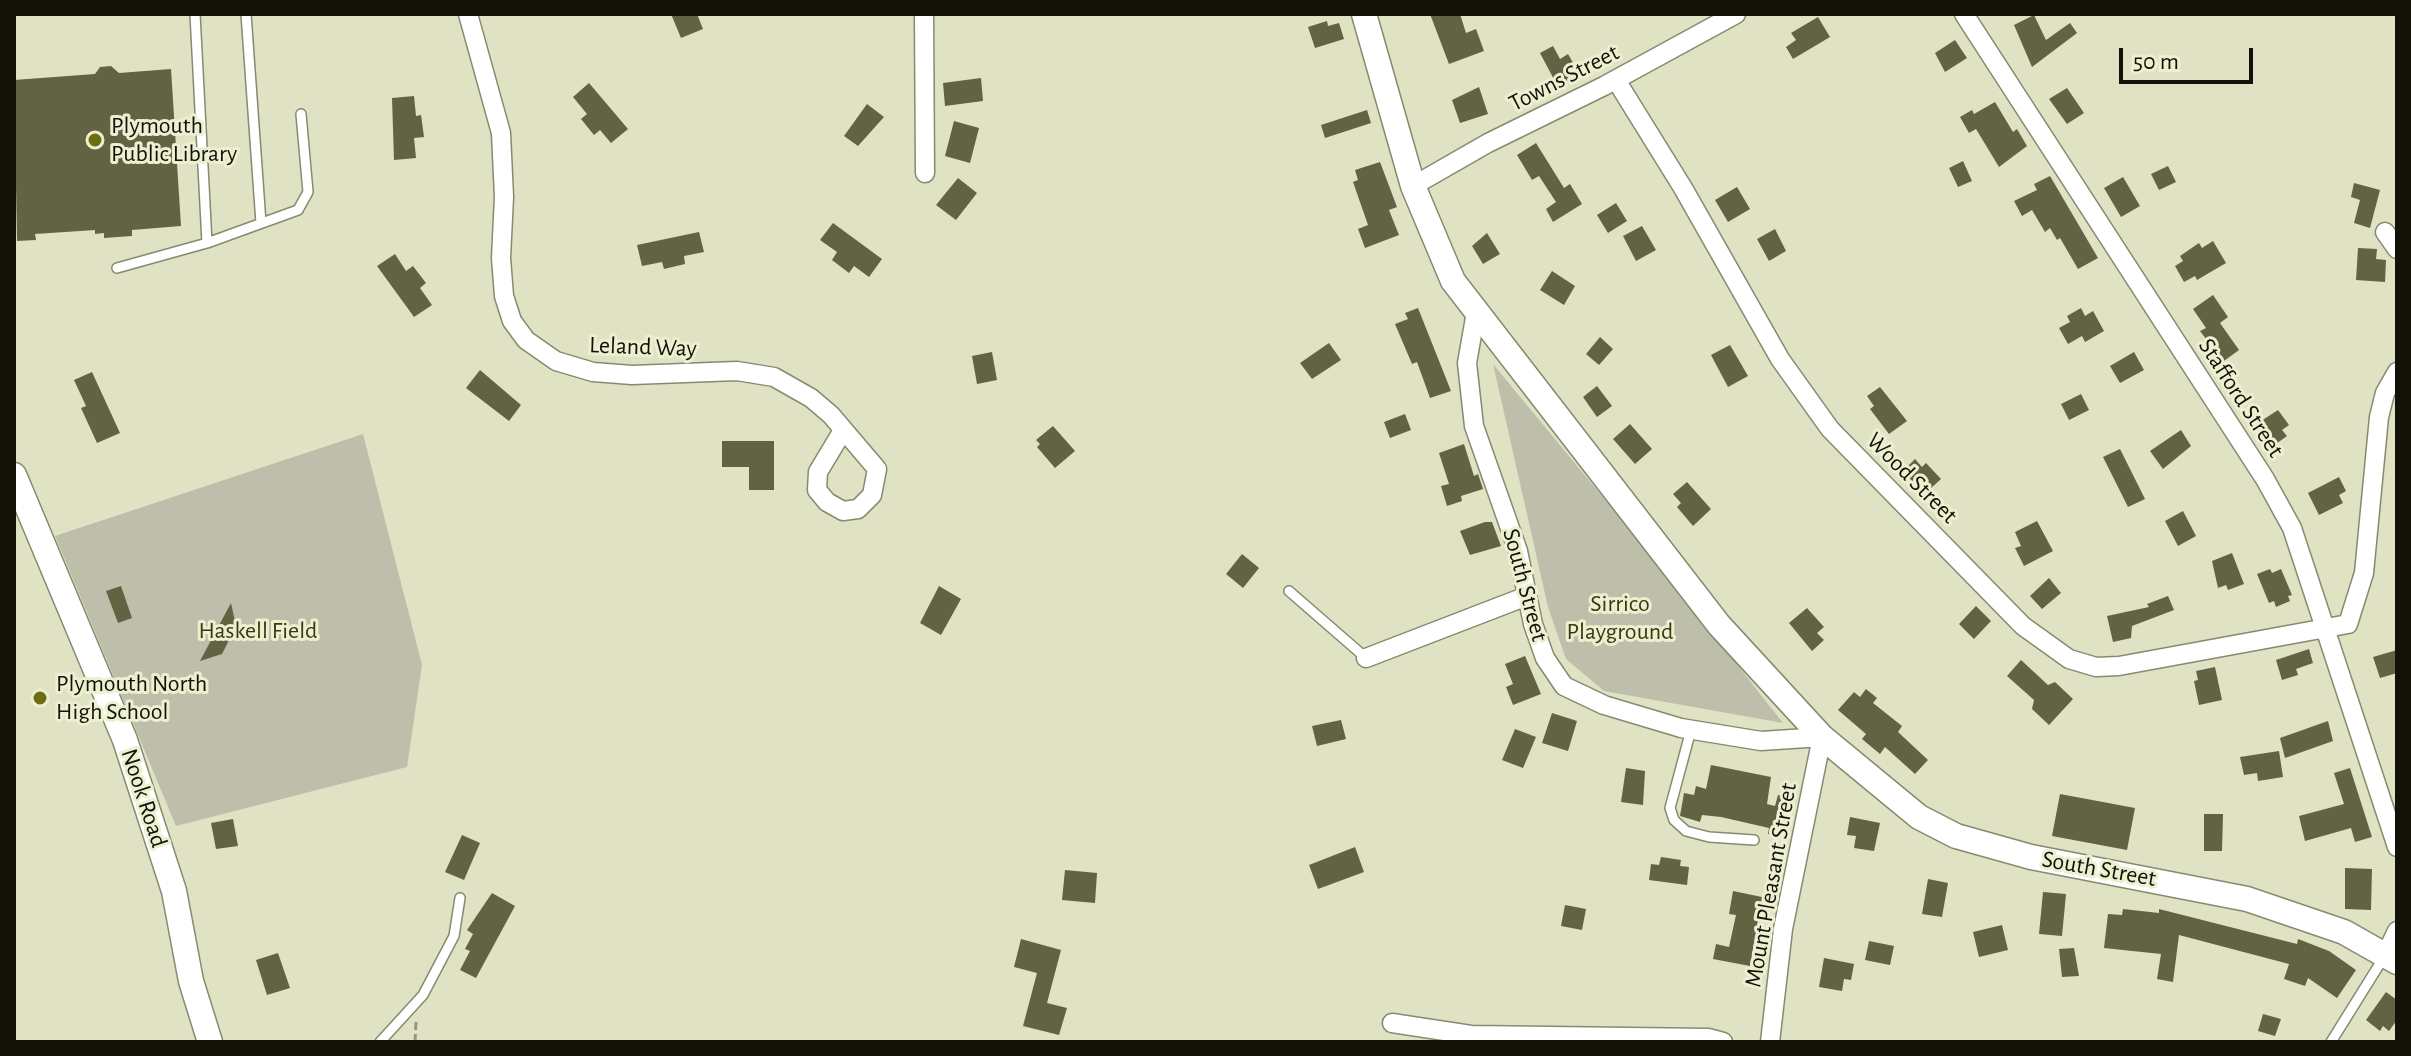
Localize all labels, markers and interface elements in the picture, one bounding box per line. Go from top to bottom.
scale bar [2123,32,2257,82]
street label: Towns Street [1504,38,1624,118]
text: 50 m [2133,50,2179,74]
place label: Plymouth Public Library [111,112,237,168]
marker: Plymouth Public Library [86,131,104,149]
street label: Leland Way [589,331,697,363]
street label: Stafford Street [2192,333,2290,463]
street label: Wood Street [1861,427,1963,529]
street label: South Street [1496,526,1554,644]
park label: Sirrico Playground [1567,590,1673,646]
park label: Haskell Field [199,617,317,645]
place label: Plymouth North High School [56,670,207,726]
marker: Plymouth North High School [31,689,49,707]
street label: Nook Road [115,745,173,851]
street label: Mount Pleasant Street [1739,781,1803,989]
street label: South Street [2040,845,2158,893]

